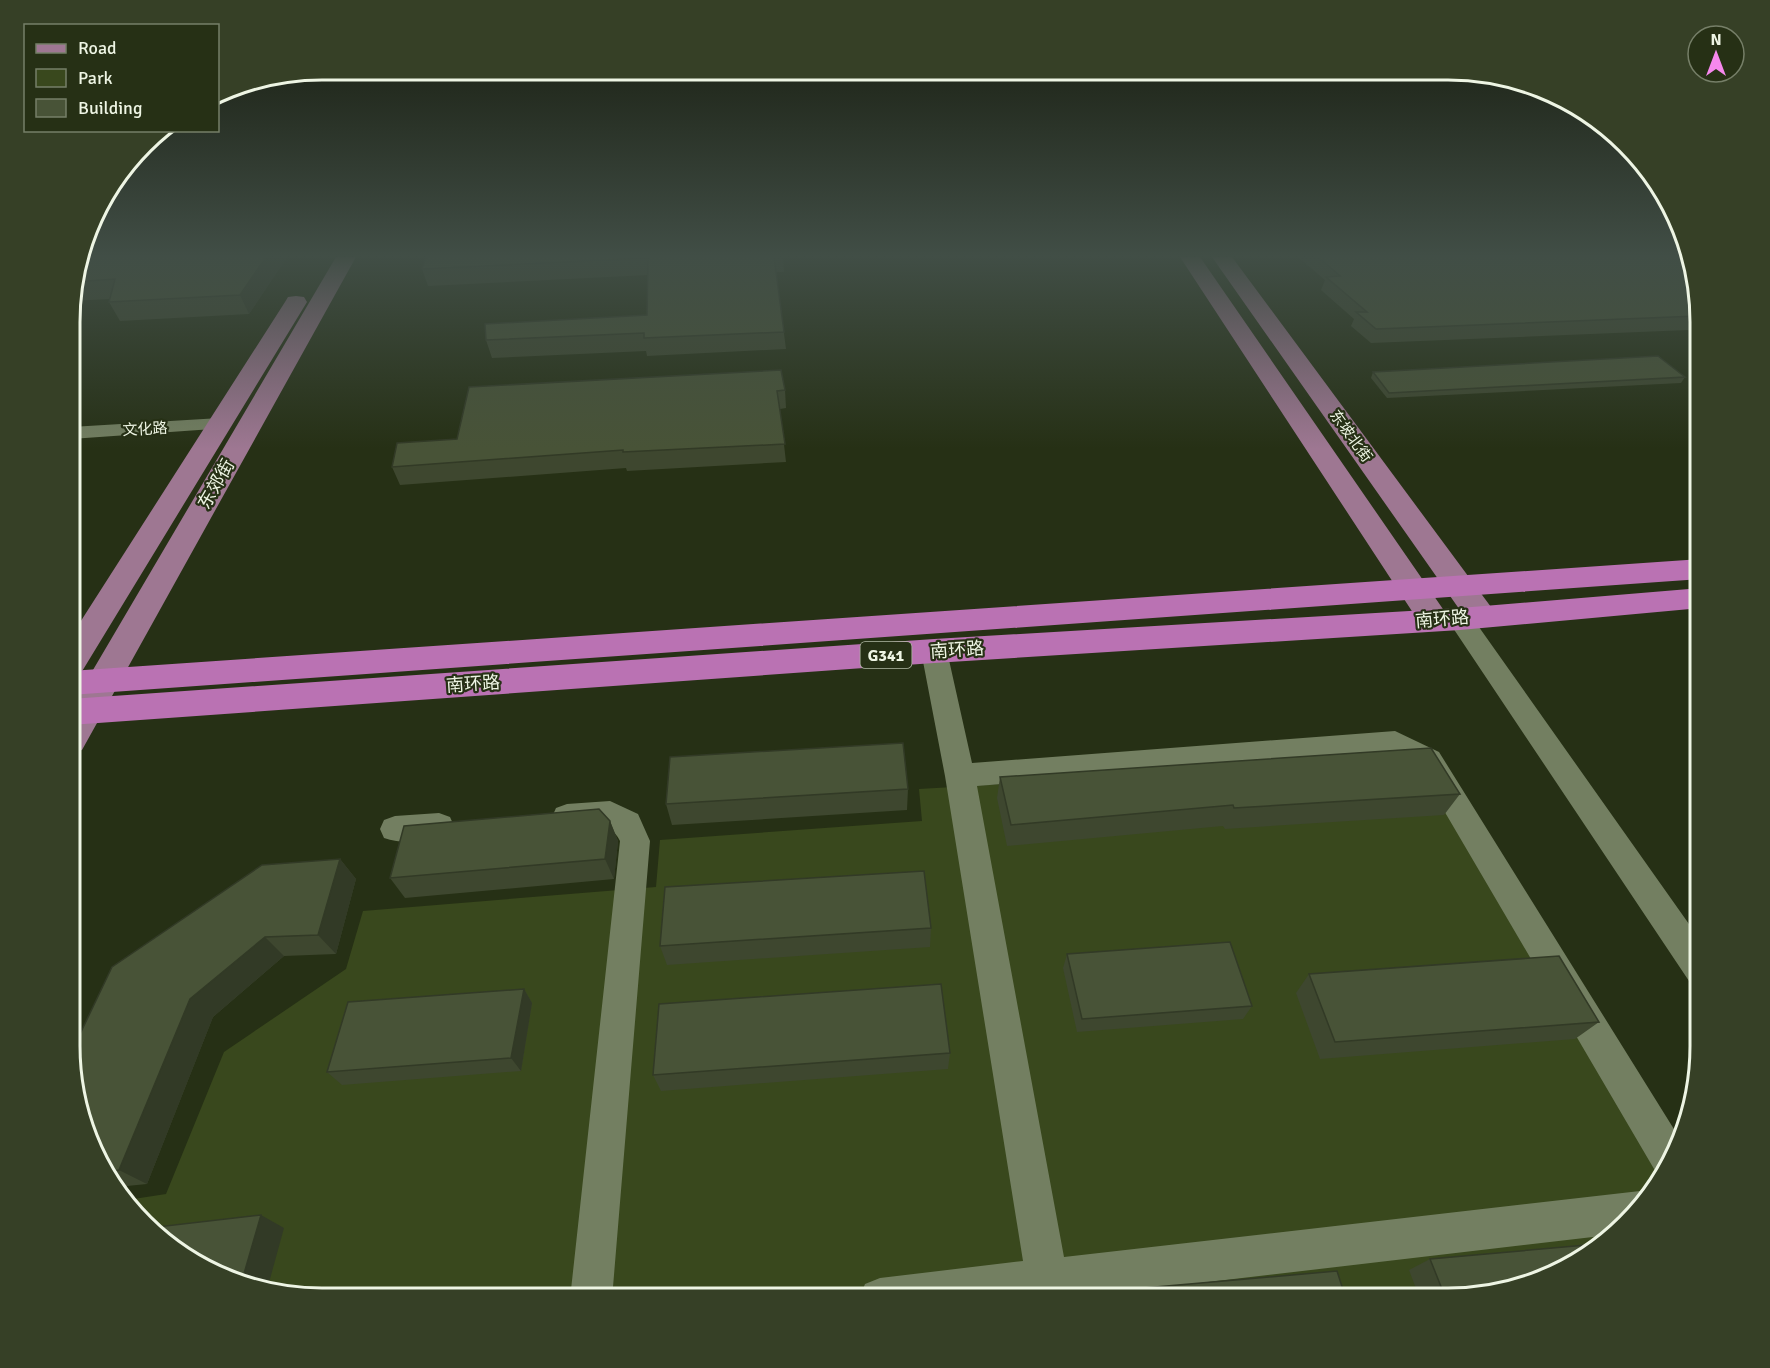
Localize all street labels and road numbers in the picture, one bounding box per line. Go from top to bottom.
street label: 东坡北街 [1326,406,1376,466]
street label: 文化路 [122,419,168,439]
street label: 东郊街 [193,455,239,513]
street label: 南环路 [1414,606,1470,632]
street label: 南环路 [929,637,985,663]
road number: G341 [860,642,912,668]
street label: 南环路 [445,671,501,697]

